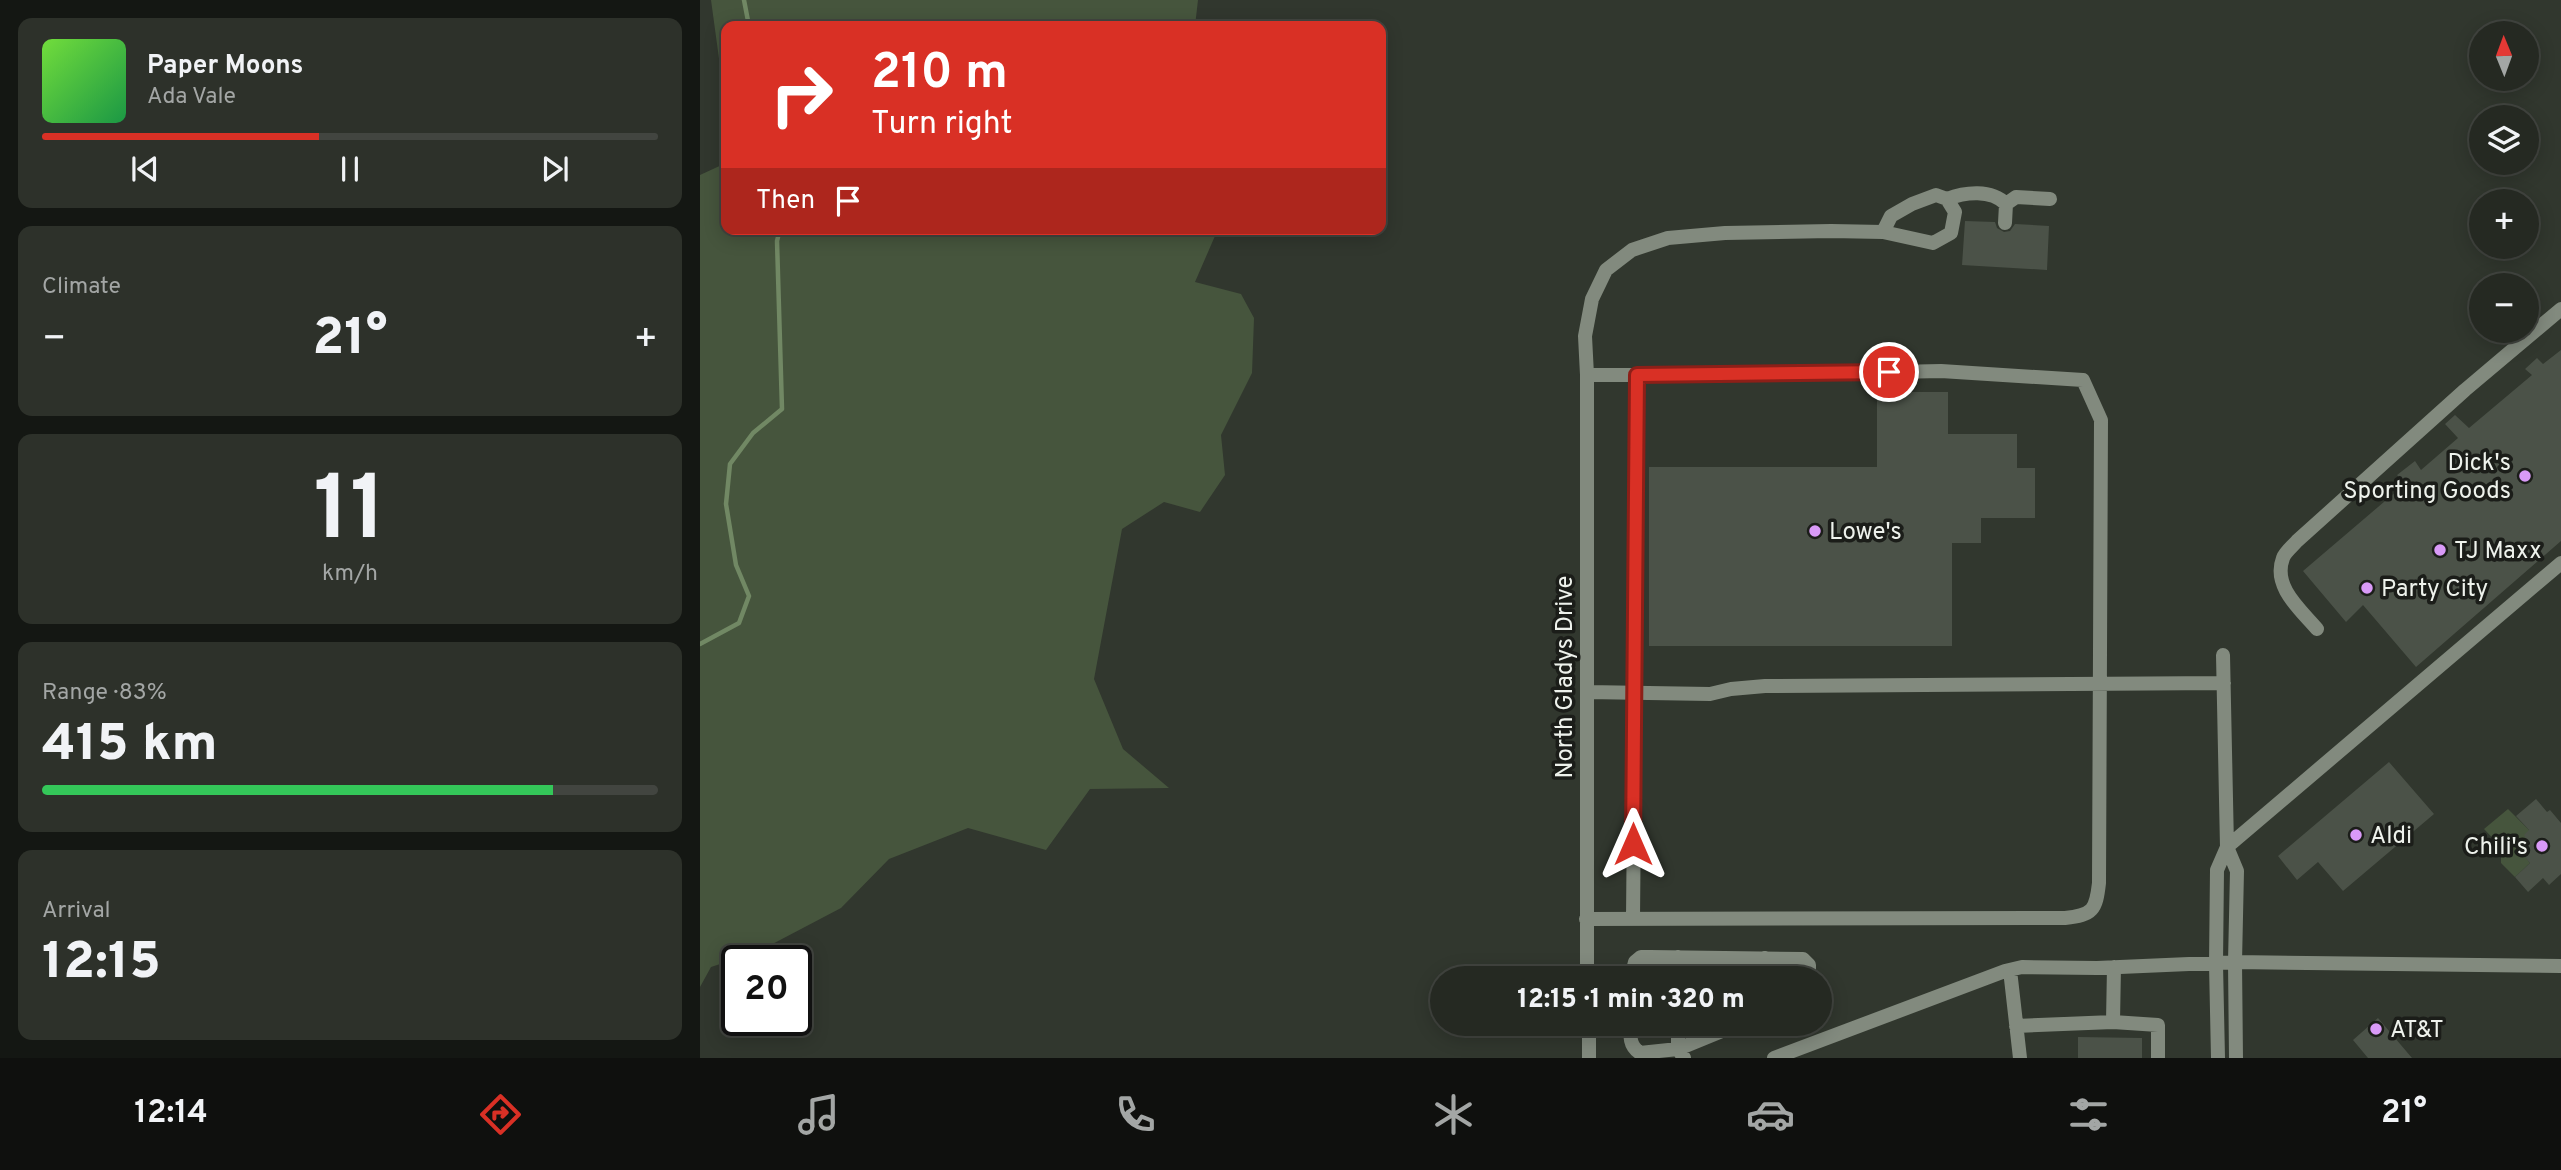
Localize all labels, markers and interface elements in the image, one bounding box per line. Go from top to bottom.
north arrow [2469,21,2539,91]
map controls [2469,21,2539,343]
text: 210 m [871,44,1008,106]
icon: right [756,49,847,140]
text: Paper Moons [147,50,303,83]
text: Ada Vale [147,83,236,112]
text: Turn right [871,105,1013,145]
button: layers [2469,105,2539,175]
icon: previous [126,150,164,188]
icon: pause [331,150,369,188]
icon: next [536,150,574,188]
icon: arrive [829,182,867,220]
text: Then [756,185,815,218]
button: + [2469,189,2539,259]
text: Climate [42,273,121,302]
button: − [2469,273,2539,343]
text: 21° [313,307,387,373]
text: − [42,316,67,365]
text: + [633,316,658,365]
pin [1859,342,1919,402]
icon: arrive [1870,353,1908,391]
place label: Dick's Sporting Goods [2343,449,2511,507]
text: 11 [314,457,386,572]
marker: Dick's Sporting Goods [2517,468,2533,484]
place label: Lowe's [1829,518,1902,548]
marker: Lowe's [1807,523,1823,539]
place label: TJ Maxx [2454,537,2542,567]
marker: TJ Maxx [2432,542,2448,558]
text: km/h [322,560,378,589]
place label: Party City [2381,575,2488,605]
street label: North Gladys Drive [1551,576,1581,779]
marker: Party City [2359,580,2375,596]
text: Range · 83% [42,679,167,708]
text: 415 km [42,713,218,779]
position arrow [1596,807,1670,881]
place label: Aldi [2370,822,2412,852]
marker: Aldi [2348,827,2364,843]
place label: Chili's [2464,833,2528,863]
marker: Chili's [2534,838,2550,854]
text: Arrival [42,897,111,926]
text: 12:15 [42,931,161,997]
speed limit sign: 20 [721,945,812,1036]
text: 12:15 · 1 min · 320 m [1517,984,1745,1017]
place label: AT&T [2390,1016,2444,1046]
marker: AT&T [2368,1021,2384,1037]
icon: directions [476,1090,525,1139]
icon: music [794,1090,843,1139]
icon: phone [1111,1090,1160,1139]
icon: climate [1429,1090,1478,1139]
icon: car [1746,1090,1795,1139]
icon: filters [2064,1090,2113,1139]
text: 12:14 [134,1094,208,1134]
text: 21° [2381,1094,2427,1134]

